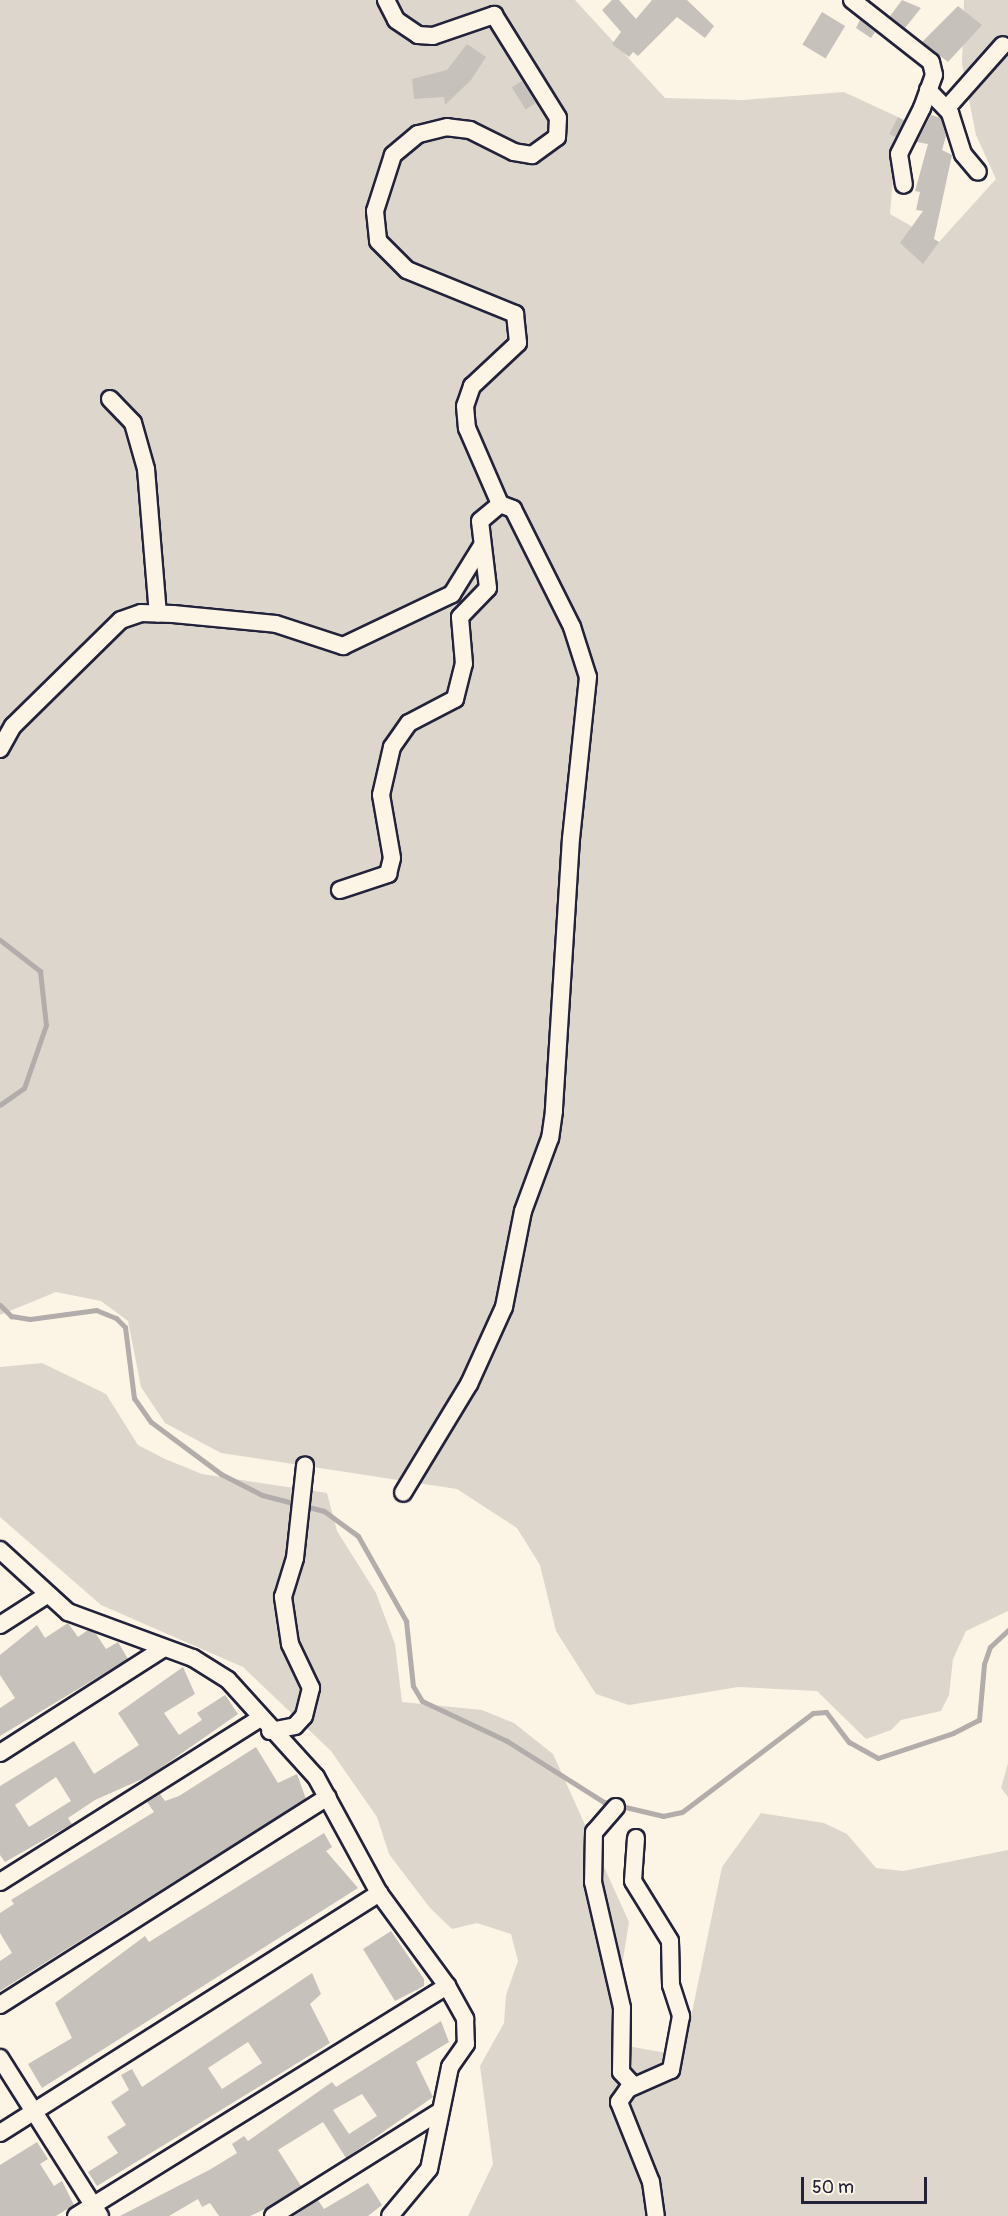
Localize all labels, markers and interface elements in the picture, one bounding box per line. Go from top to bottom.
scale bar [804,2165,930,2203]
text: 50 m [812,2176,854,2199]

